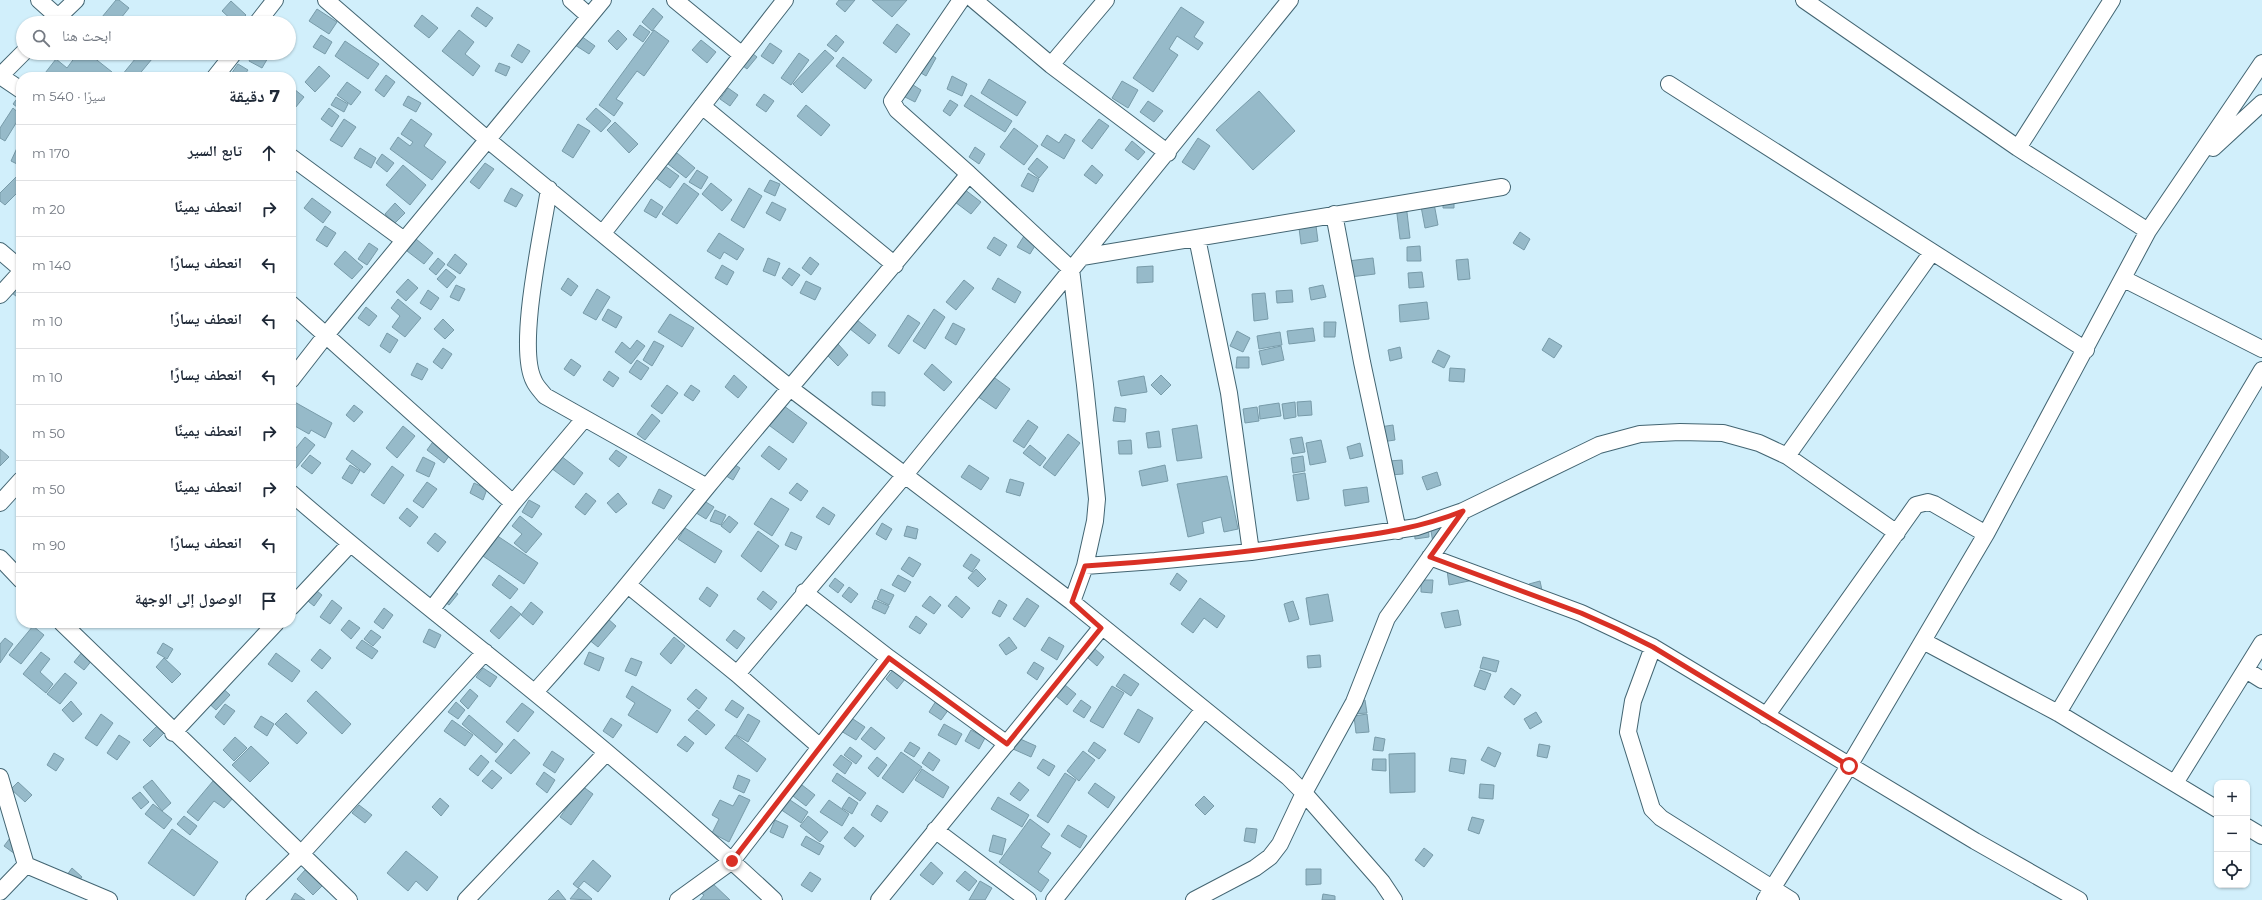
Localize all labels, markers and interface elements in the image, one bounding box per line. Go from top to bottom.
search box [16,16,296,60]
text: ابحث هنا [62,26,112,45]
icon: search [30,27,52,49]
text: 7 دقيقة [229,86,280,106]
text: سيرًا · 540 m [32,88,105,104]
text: تابع السير [188,141,242,160]
icon: ahead [258,142,280,164]
text: 170 m [32,145,70,161]
text: انعطف يمينًا [174,197,242,216]
icon: right [258,198,280,220]
text: 20 m [32,201,65,217]
text: انعطف يسارًا [170,253,242,272]
icon: left [258,254,280,276]
text: 140 m [32,257,71,273]
text: انعطف يسارًا [170,309,242,328]
icon: left [258,310,280,332]
text: 10 m [32,313,63,329]
text: انعطف يسارًا [170,365,242,384]
icon: left [258,366,280,388]
text: 10 m [32,369,63,385]
text: انعطف يمينًا [174,421,242,440]
icon: right [258,422,280,444]
text: 50 m [32,425,65,441]
text: انعطف يمينًا [174,477,242,496]
icon: right [258,478,280,500]
text: 50 m [32,481,65,497]
text: انعطف يسارًا [170,533,242,552]
icon: left [258,534,280,556]
text: 90 m [32,537,66,553]
text: الوصول إلى الوجهة [135,589,242,608]
icon: arrive [258,590,280,612]
route start [1840,757,1858,775]
map controls [2214,780,2250,888]
button: + [2214,780,2250,816]
button: − [2214,816,2250,852]
route end [723,852,741,870]
button: locate [2214,852,2250,888]

